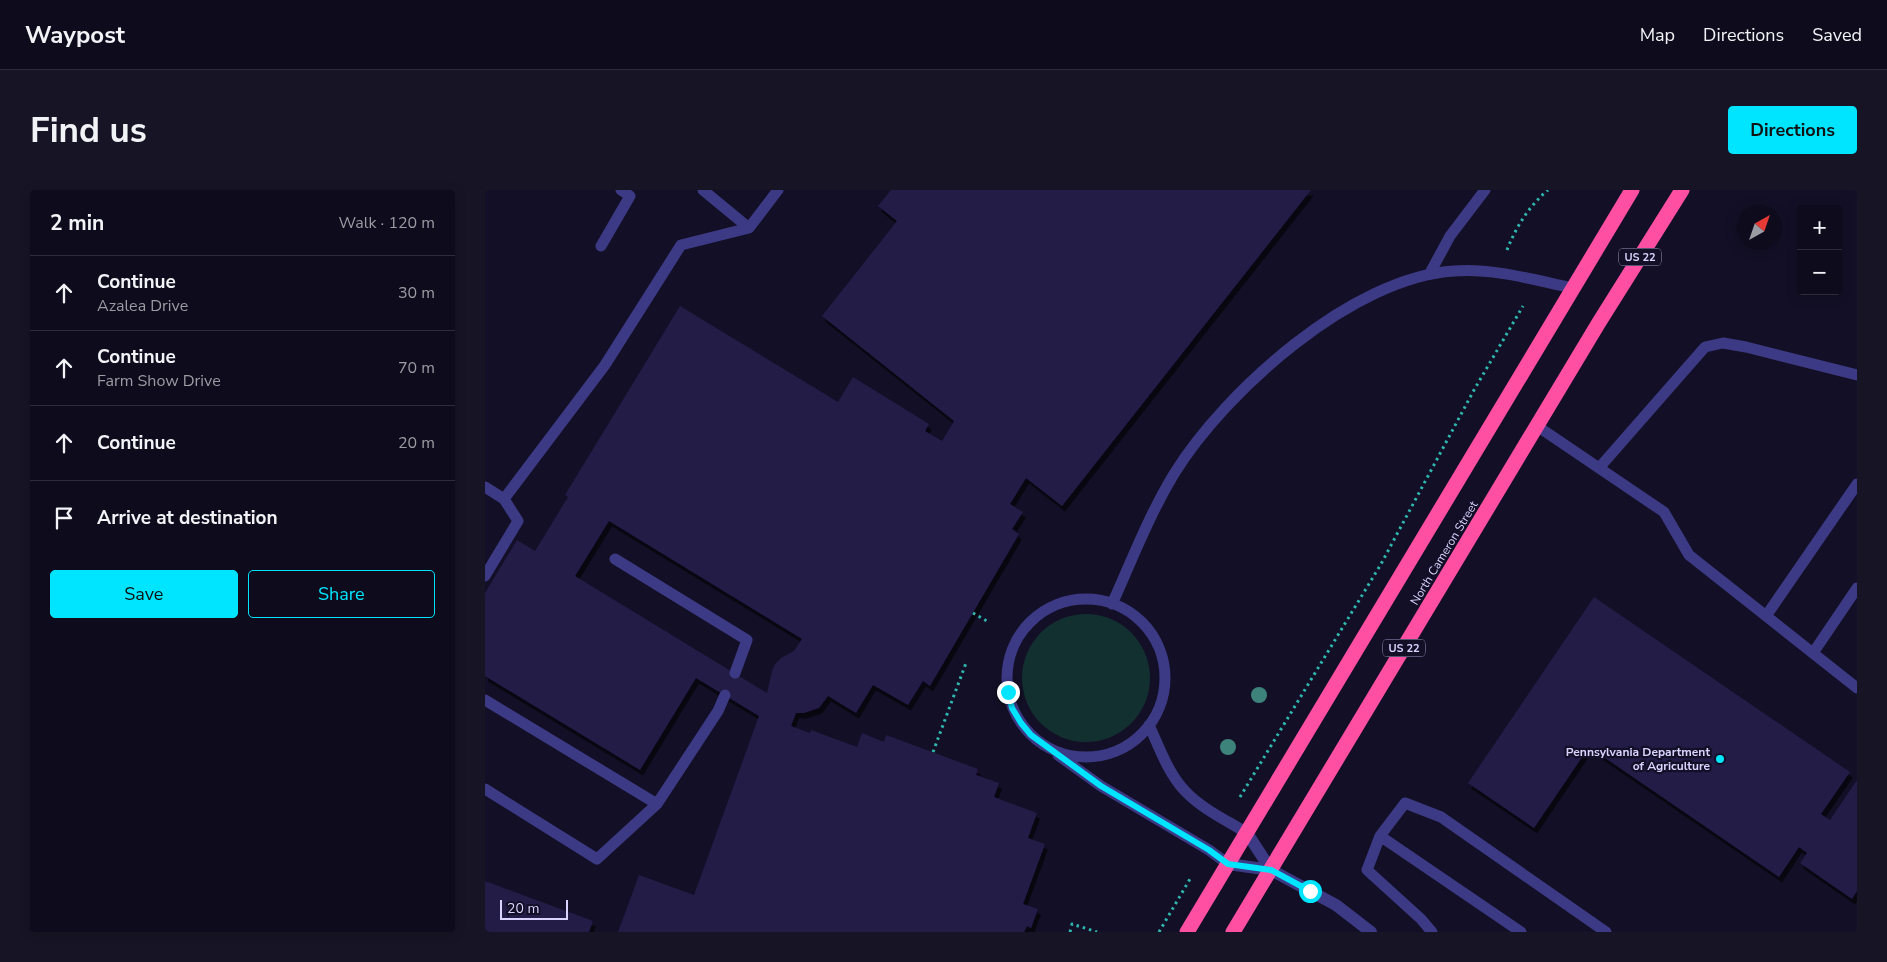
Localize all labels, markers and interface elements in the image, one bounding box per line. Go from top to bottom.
text: Waypost [25,19,125,51]
text: Map [1640,23,1675,47]
text: Directions [1703,23,1784,47]
text: Saved [1812,23,1862,47]
button: Directions [1728,106,1857,154]
text: Find us [30,107,147,154]
north arrow [1737,205,1782,250]
map controls [1797,205,1842,295]
button: + [1797,205,1842,250]
text: 2 min [50,209,104,237]
text: Walk · 120 m [339,212,435,234]
road number: US 22 [1619,248,1661,266]
button: − [1797,250,1842,295]
text: Continue [97,269,176,295]
icon: ahead [50,279,78,307]
text: 30 m [398,282,435,304]
text: Azalea Drive [97,295,188,317]
text: Continue [97,344,176,370]
icon: ahead [50,354,78,382]
text: 70 m [398,357,435,379]
text: Farm Show Drive [97,370,221,392]
icon: ahead [50,429,78,457]
text: Continue [97,430,176,456]
text: 20 m [398,432,435,454]
street label: North Cameron Street [1407,497,1482,608]
icon: arrive [50,504,78,532]
text: Arrive at destination [97,505,278,531]
button: Save [50,570,238,618]
button: Share [248,570,435,618]
road number: US 22 [1383,639,1425,656]
route end [997,681,1020,704]
place label: Pennsylvania Department of Agriculture [1566,744,1710,774]
marker: Pennsylvania Department of Agriculture [1714,753,1726,765]
route start [1299,880,1322,903]
scale bar [500,897,567,920]
text: 20 m [507,899,539,918]

